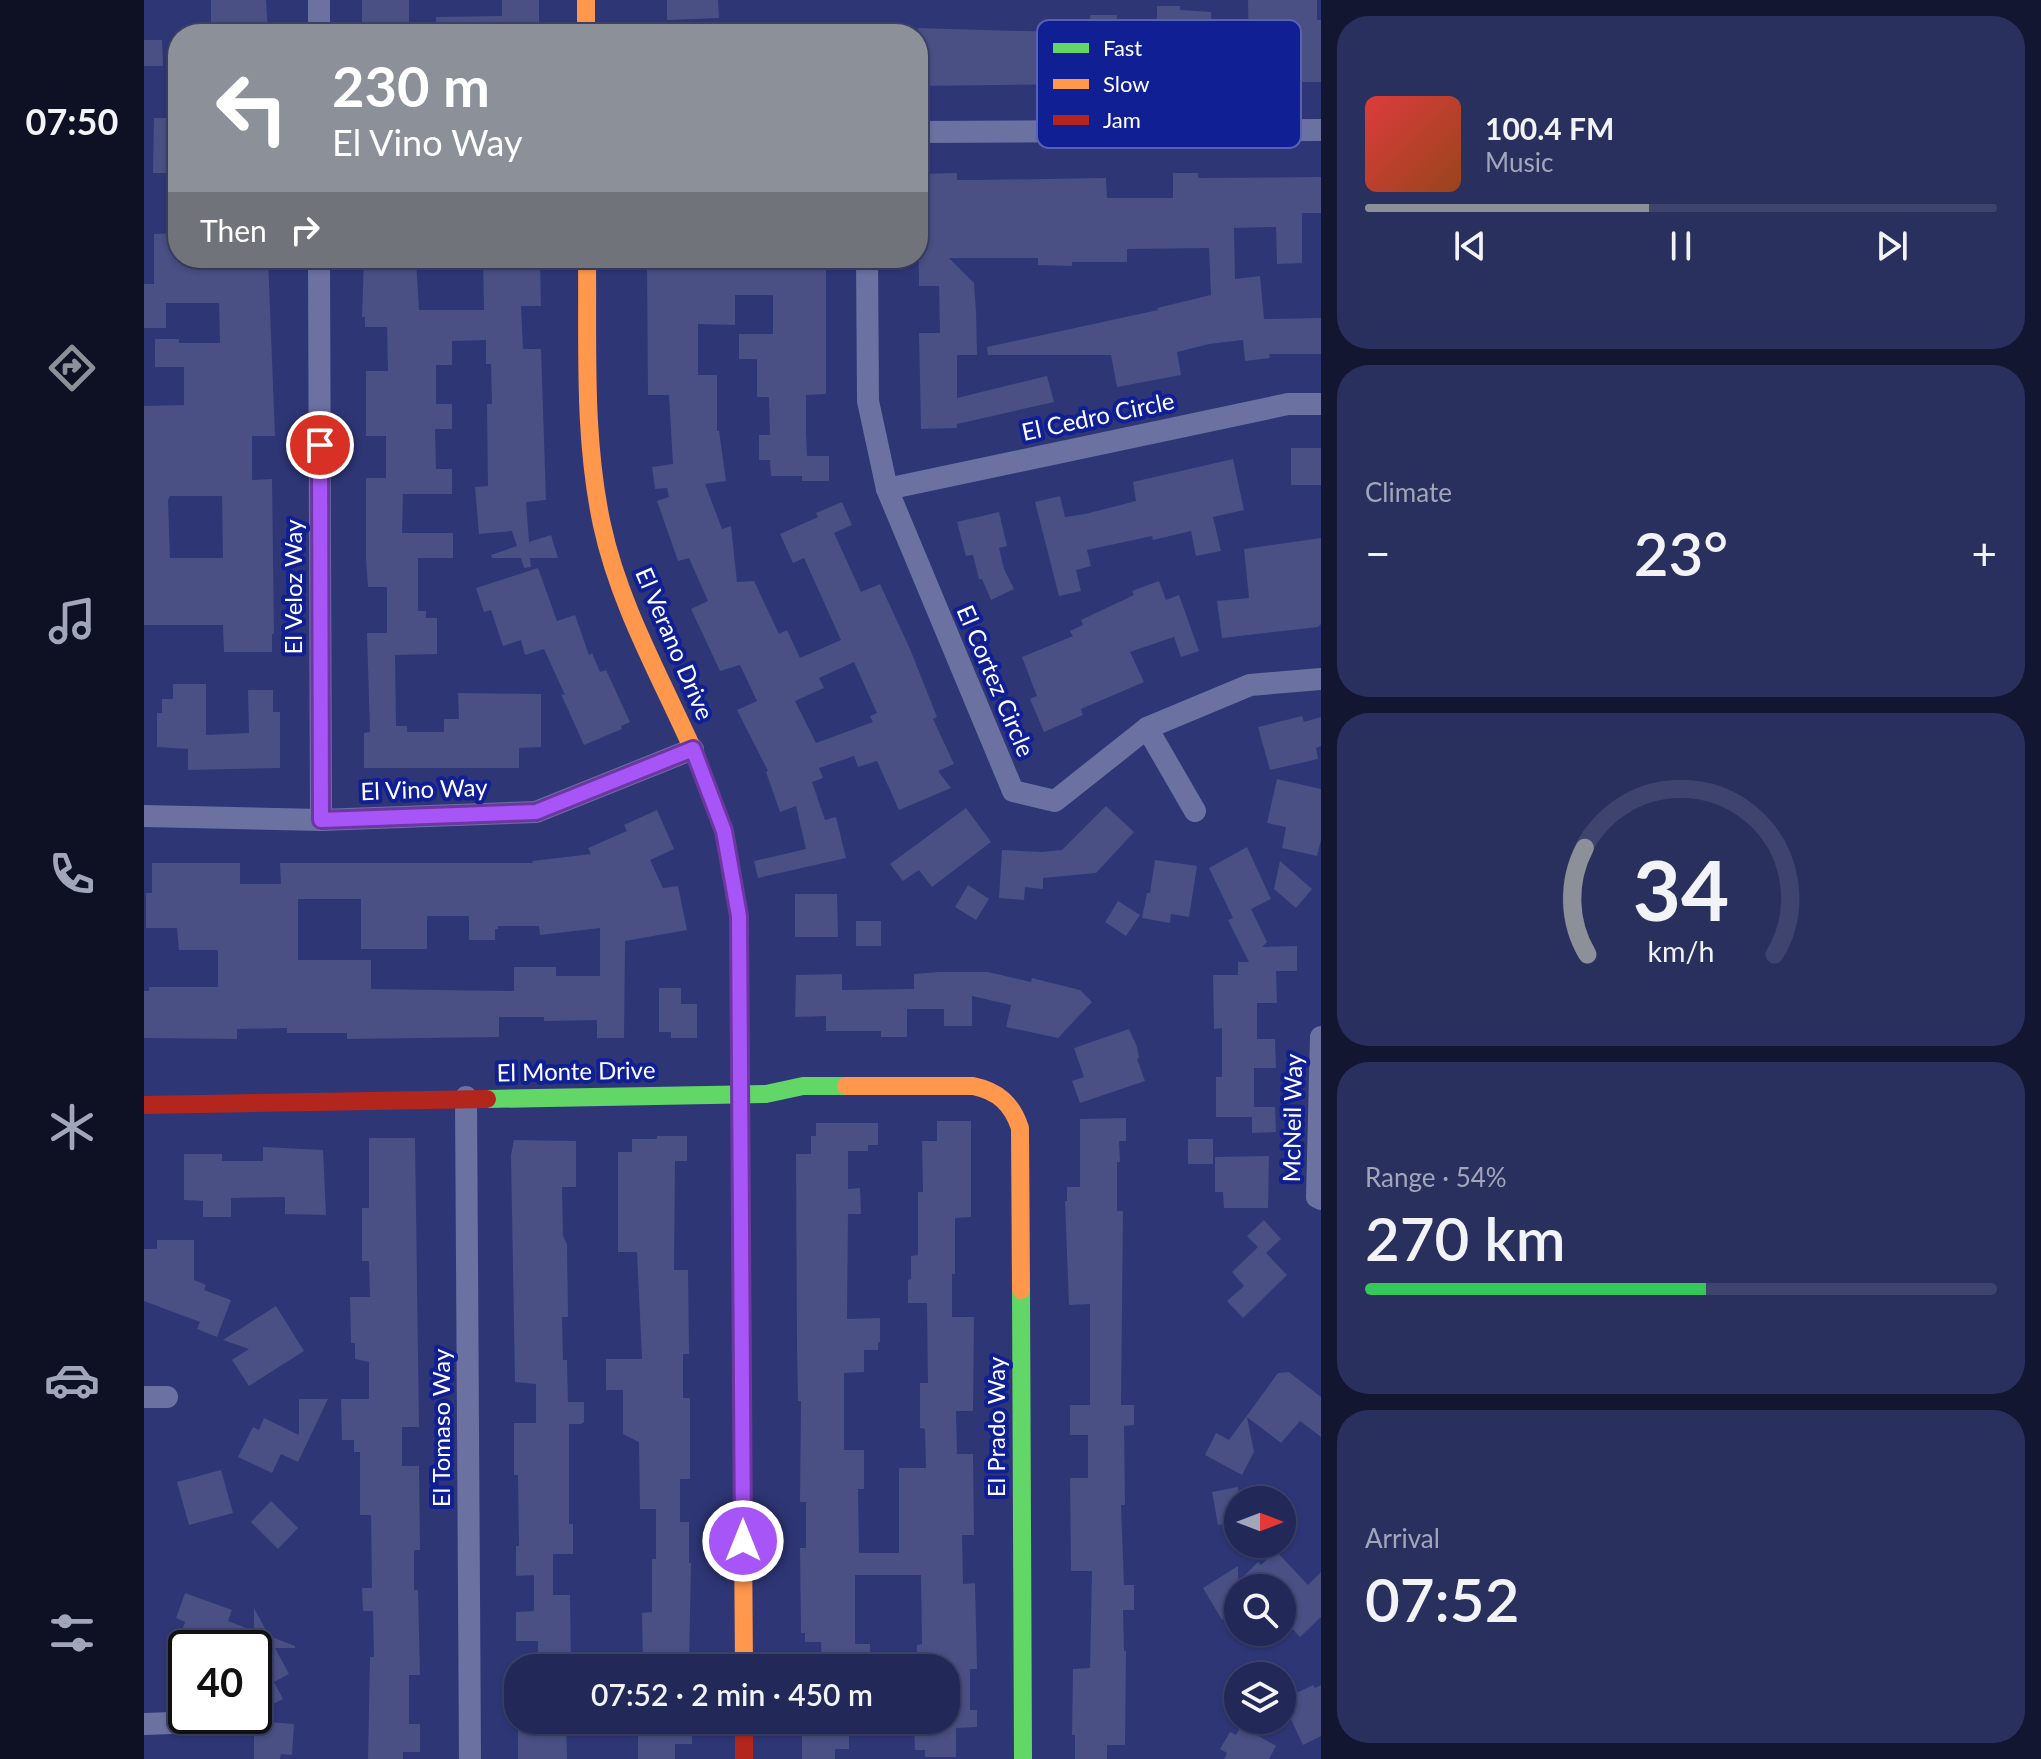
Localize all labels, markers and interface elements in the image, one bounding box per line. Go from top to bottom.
legend [1037,20,1301,148]
text: Fast [1103,34,1142,61]
text: 230 m [332,52,490,119]
icon: left [200,56,304,160]
text: Slow [1103,70,1150,97]
text: 07:50 [26,99,118,143]
text: Jam [1103,106,1141,133]
text: 100.4 FM [1485,110,1614,146]
text: El Vino Way [332,120,523,164]
text: Music [1485,146,1553,178]
icon: right [283,208,327,252]
text: Then [200,212,267,248]
icon: previous [1448,224,1492,268]
icon: pause [1659,224,1703,268]
icon: next [1870,224,1914,268]
icon: directions [44,340,100,396]
street label: El Cedro Circle [1019,385,1177,446]
pin [286,411,354,479]
icon: arrive [298,423,342,467]
text: Climate [1365,476,1452,508]
text: 23° [1634,517,1728,589]
street label: El Veloz Way [278,519,307,655]
text: − [1365,527,1391,579]
text: + [1971,527,1997,579]
street label: El Verano Drive [630,563,721,724]
icon: music [44,593,100,649]
street label: El Cortez Circle [951,600,1041,761]
street label: El Vino Way [360,772,489,805]
text: 34 [1633,839,1729,939]
icon: phone [44,846,100,902]
text: km/h [1648,935,1714,969]
street label: McNeil Way [1276,1053,1307,1183]
street label: El Monte Drive [496,1055,656,1086]
icon: climate [44,1099,100,1155]
text: Range · 54% [1365,1161,1507,1193]
text: 270 km [1365,1202,1566,1274]
street label: El Tomaso Way [426,1348,455,1507]
icon: car [44,1352,100,1408]
street label: El Prado Way [981,1356,1010,1497]
north arrow [1224,1486,1296,1558]
map controls [1224,1486,1296,1734]
position arrow [701,1499,785,1583]
text: Arrival [1365,1522,1440,1554]
text: 07:52 [1365,1563,1519,1635]
button: search [1224,1574,1296,1646]
icon: filters [44,1605,100,1661]
speed limit sign: 40 [168,1630,272,1734]
button: layers [1224,1662,1296,1734]
text: 07:52 · 2 min · 450 m [591,1676,873,1712]

